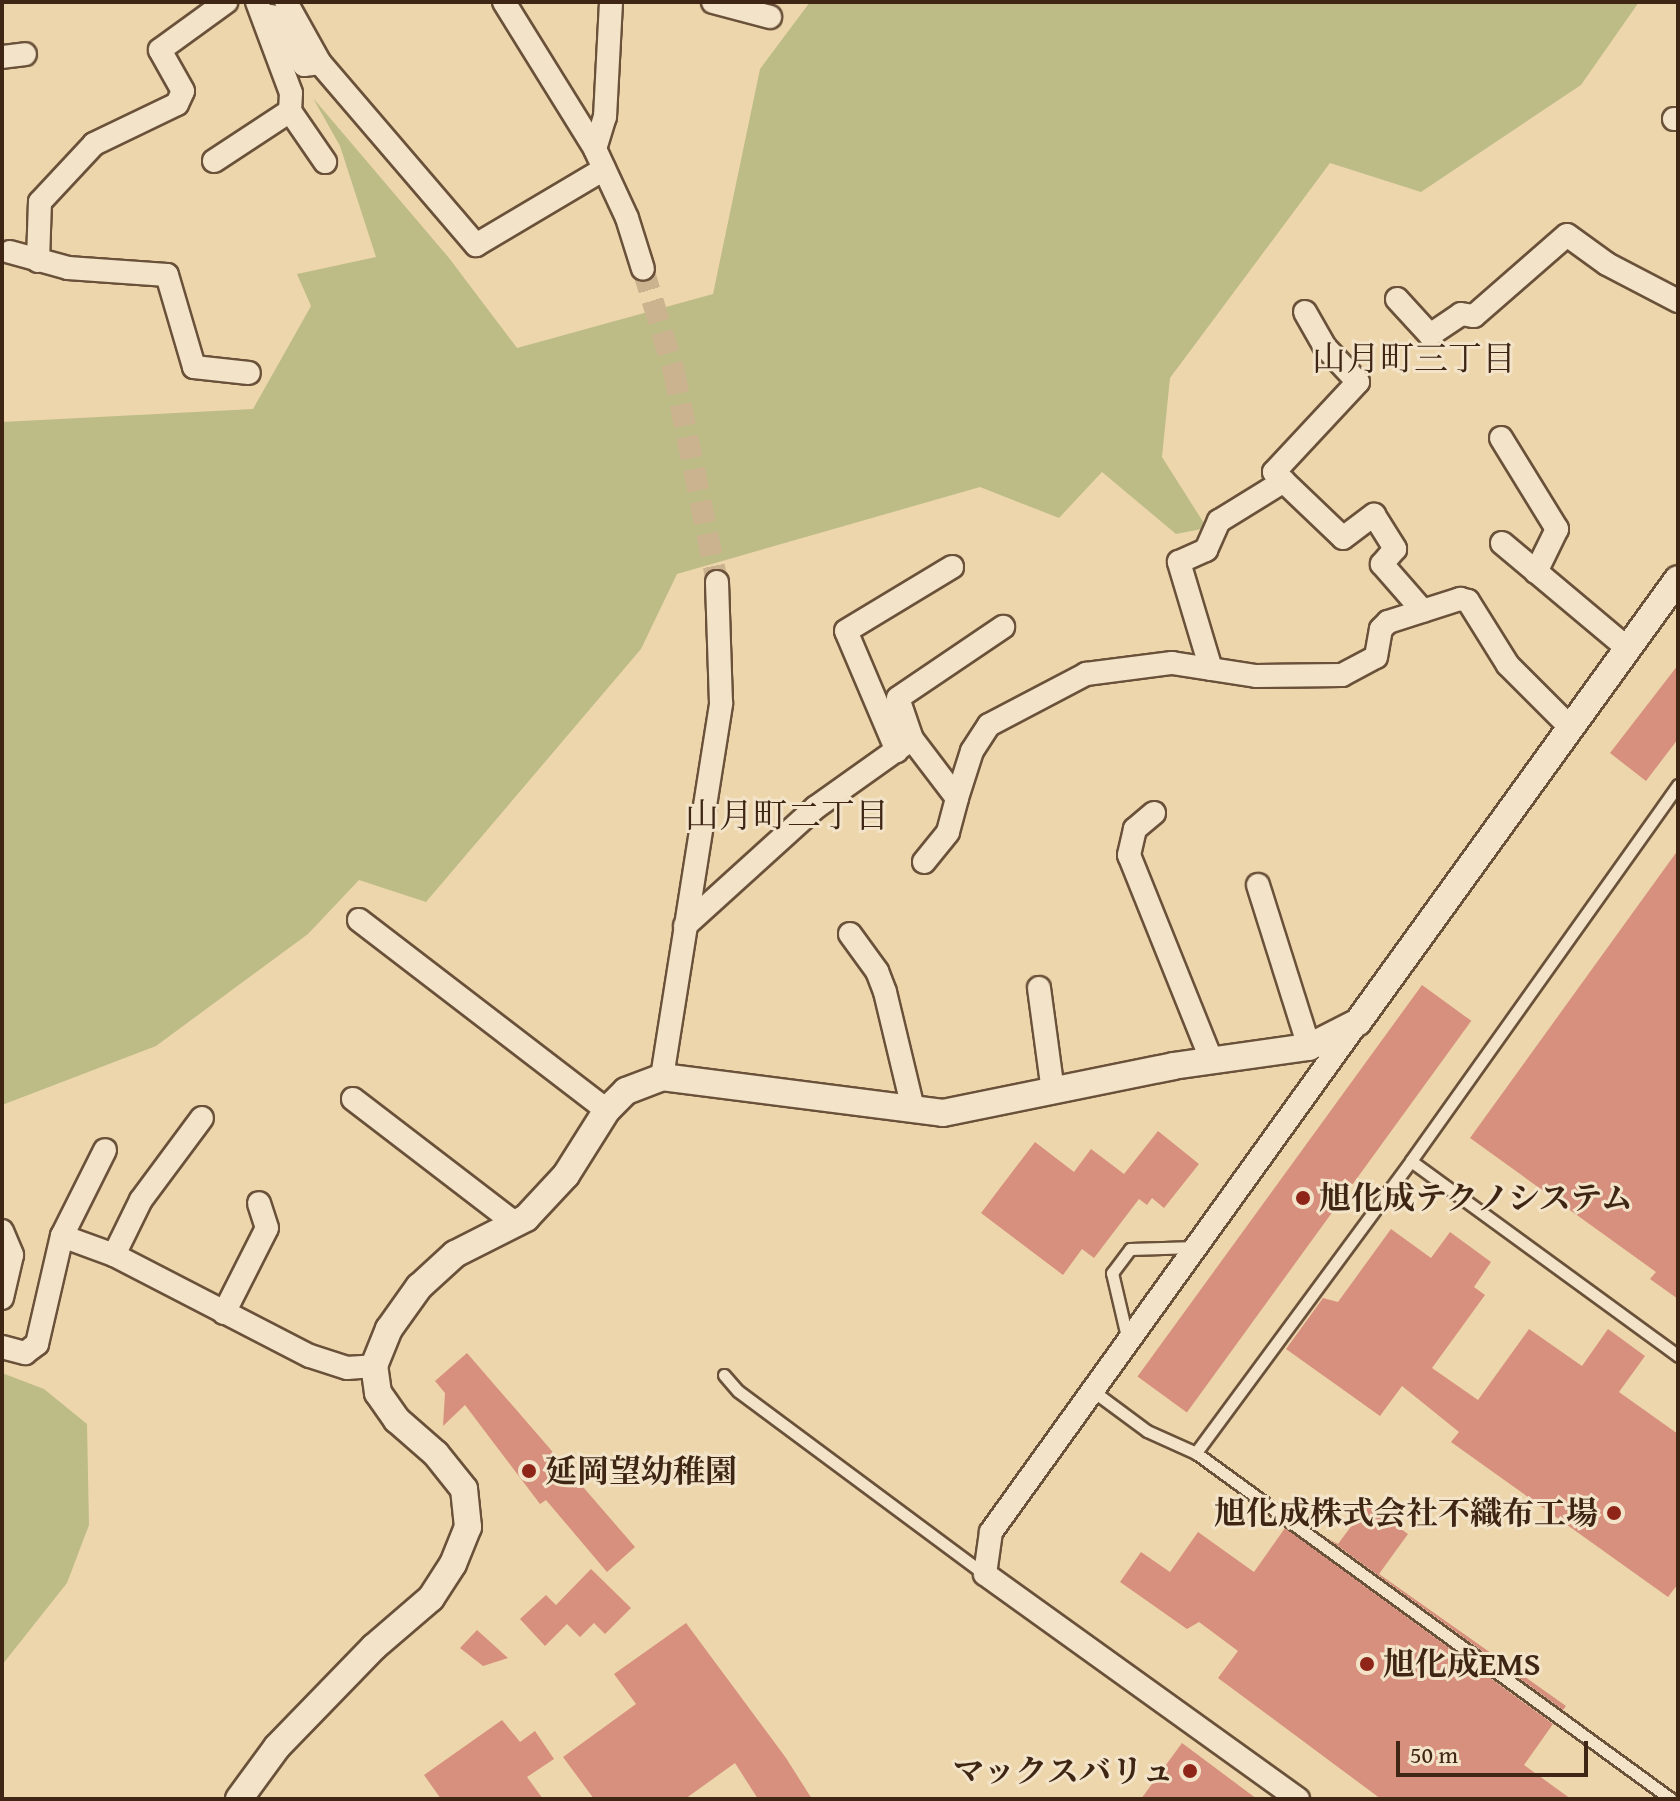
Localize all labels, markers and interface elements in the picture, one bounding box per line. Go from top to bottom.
district label: 山月町三丁目 [1312,338,1516,378]
district label: 山月町二丁目 [685,795,889,835]
place label: 旭化成テクノシステム [1319,1179,1639,1217]
marker: 旭化成テクノシステム [1294,1189,1312,1207]
place label: 延岡望幼稚園 [545,1452,737,1490]
marker: 延岡望幼稚園 [520,1462,538,1480]
place label: 旭化成株式会社不織布工場 [1214,1494,1598,1532]
marker: 旭化成株式会社不織布工場 [1605,1504,1623,1522]
place label: 旭化成EMS [1383,1645,1540,1683]
marker: 旭化成EMS [1358,1655,1376,1673]
scale bar [1400,1725,1592,1775]
text: 50 m [1410,1737,1458,1772]
place label: マックスバリュ [950,1752,1174,1790]
marker: マックスバリュ [1181,1762,1199,1780]

